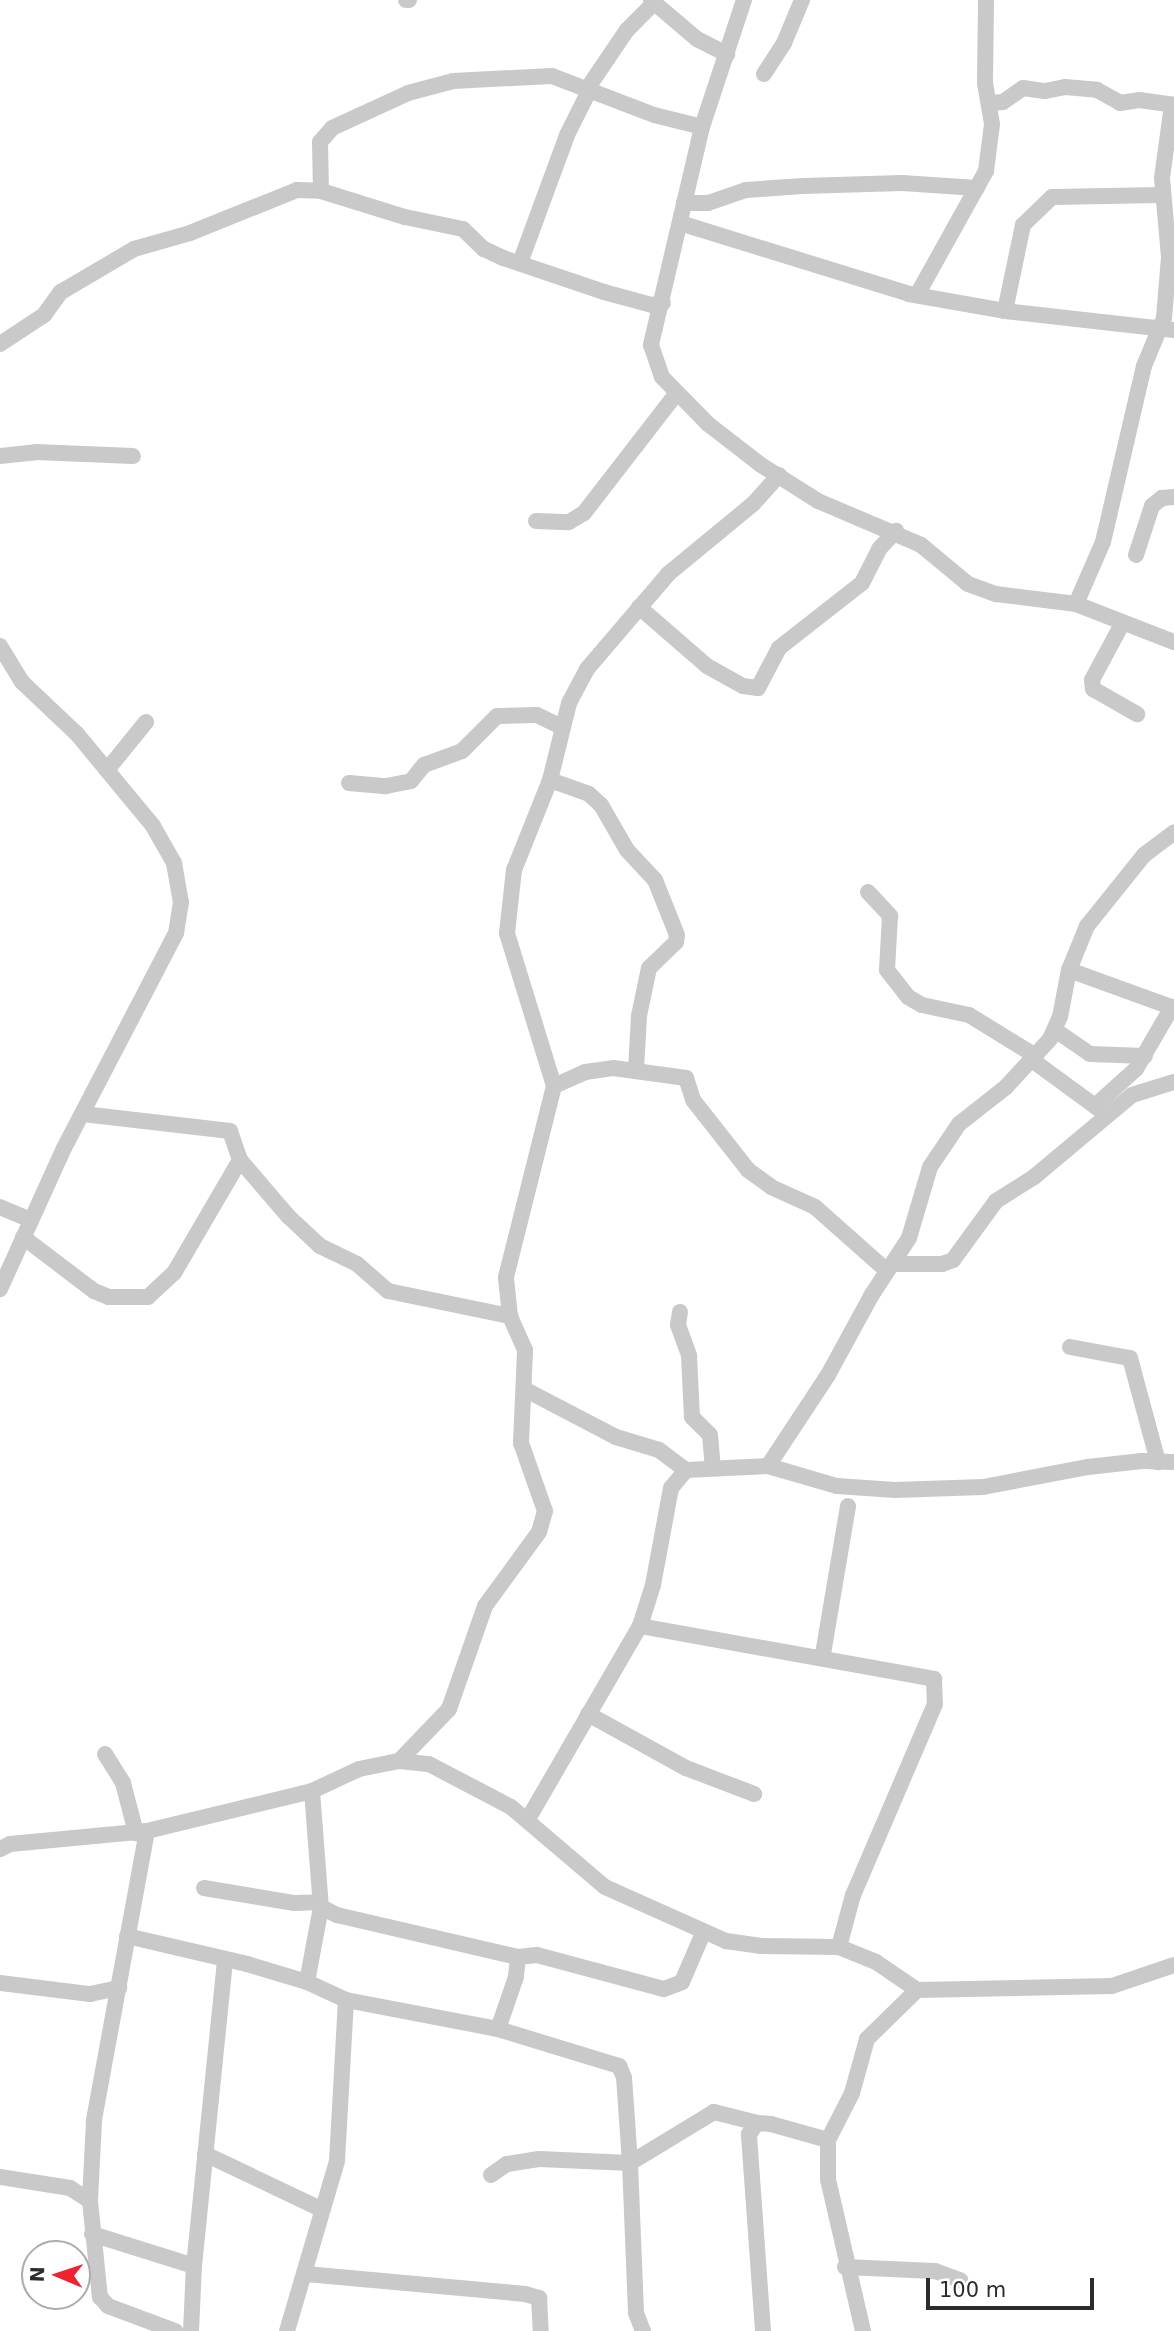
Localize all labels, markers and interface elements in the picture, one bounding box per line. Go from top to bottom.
north arrow [21,2240,91,2310]
scale bar [929,2264,1097,2308]
text: N [26,2266,48,2283]
text: 100 m [939,2278,1006,2302]

